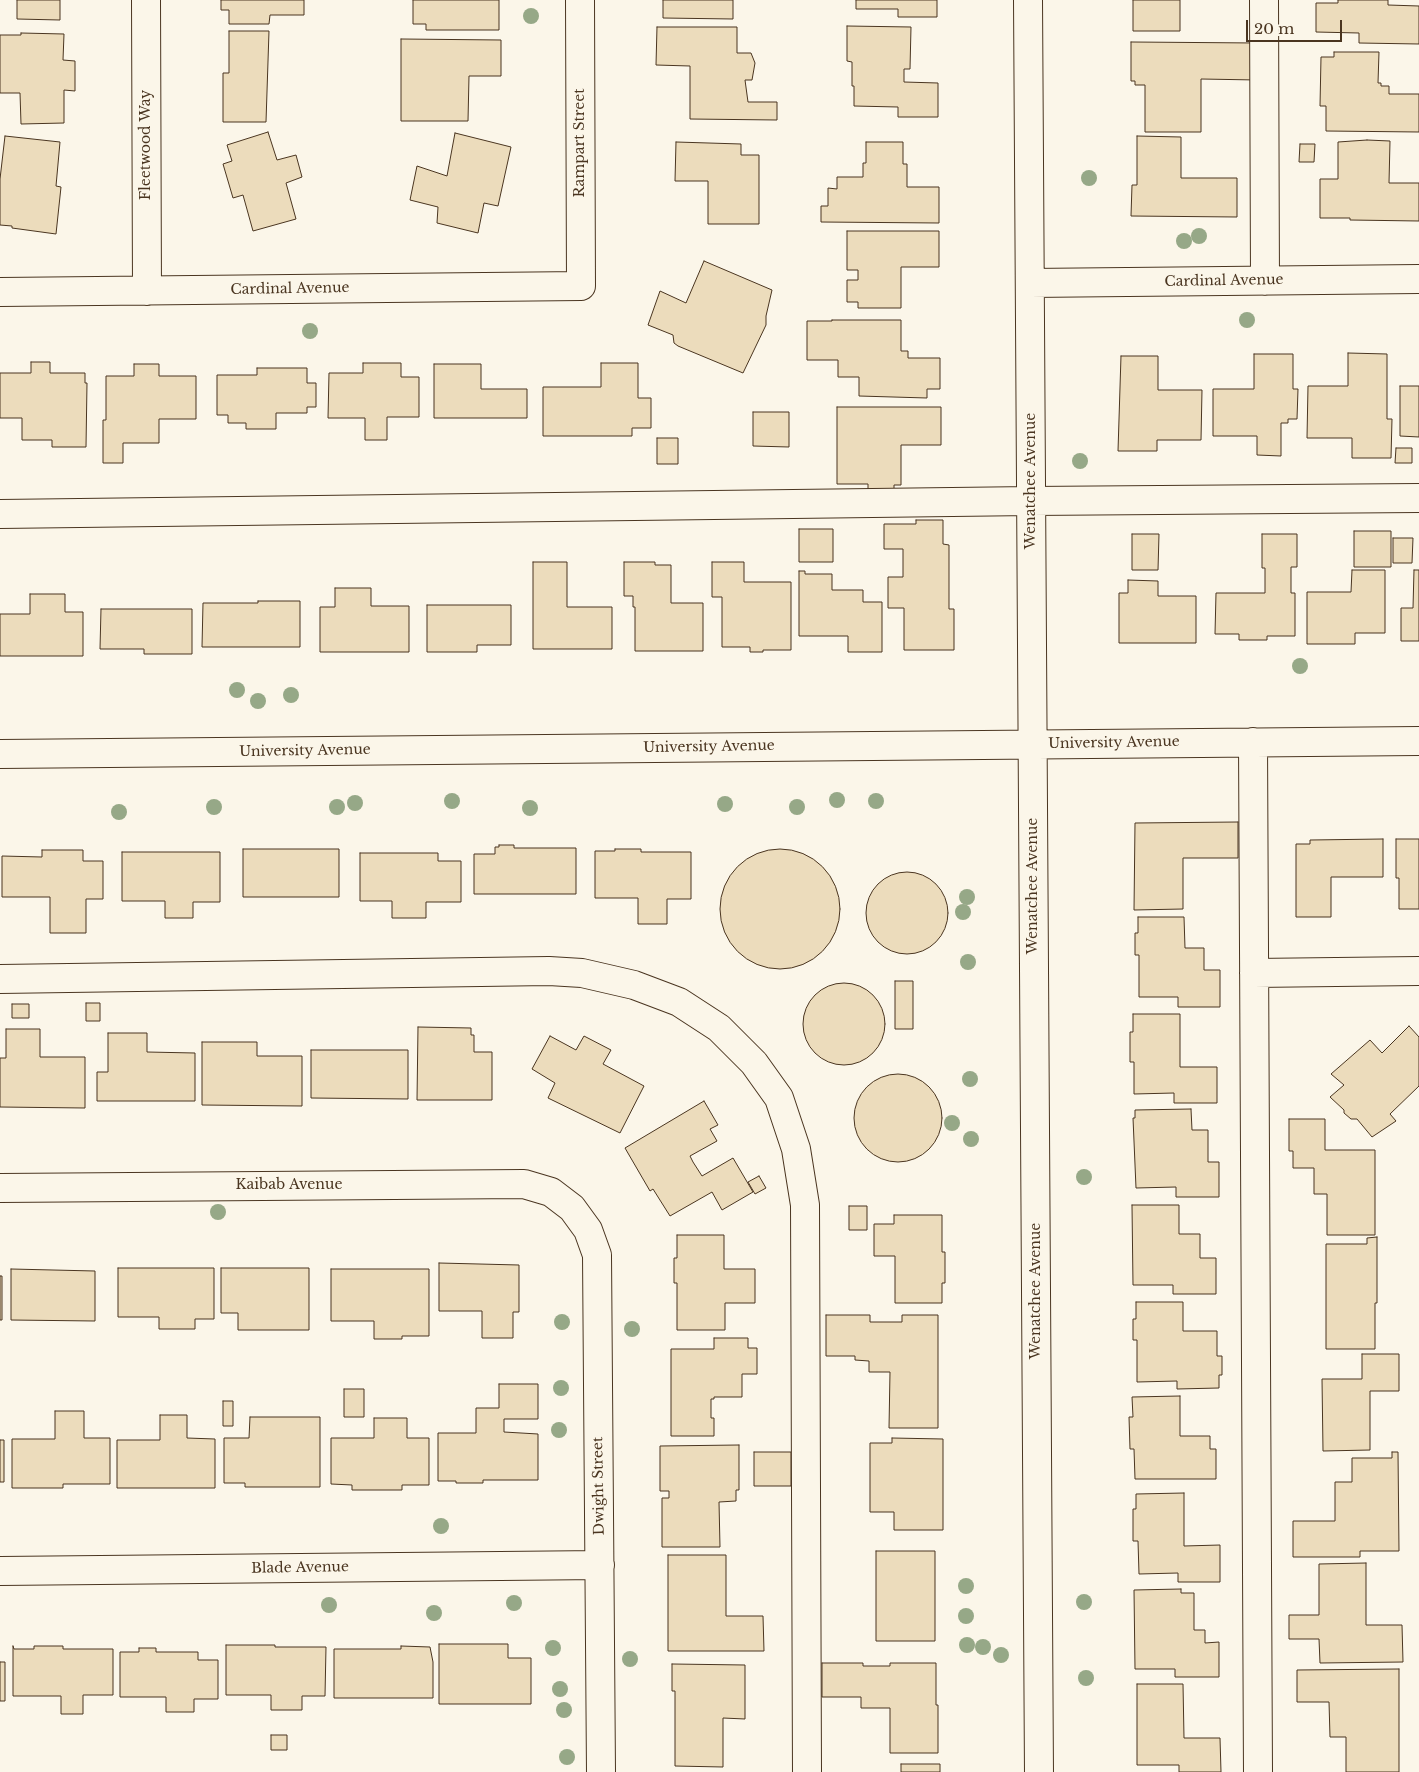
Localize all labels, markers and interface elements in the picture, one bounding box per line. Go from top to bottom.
scale bar [1249,10,1345,42]
text: 20 m [1254,19,1294,38]
street label: Rampart Street [572,88,588,198]
street label: Fleetwood Way [138,90,154,200]
street label: Cardinal Avenue [1164,272,1284,290]
street label: Cardinal Avenue [230,280,350,298]
street label: Wenatchee Avenue [1023,413,1039,549]
street label: University Avenue [1048,733,1180,753]
street label: University Avenue [643,737,775,757]
street label: University Avenue [239,741,371,761]
street label: Wenatchee Avenue [1025,818,1041,954]
street label: Kaibab Avenue [236,1177,342,1193]
street label: Wenatchee Avenue [1028,1223,1044,1359]
street label: Dwight Street [590,1437,608,1535]
street label: Blade Avenue [251,1559,349,1577]

